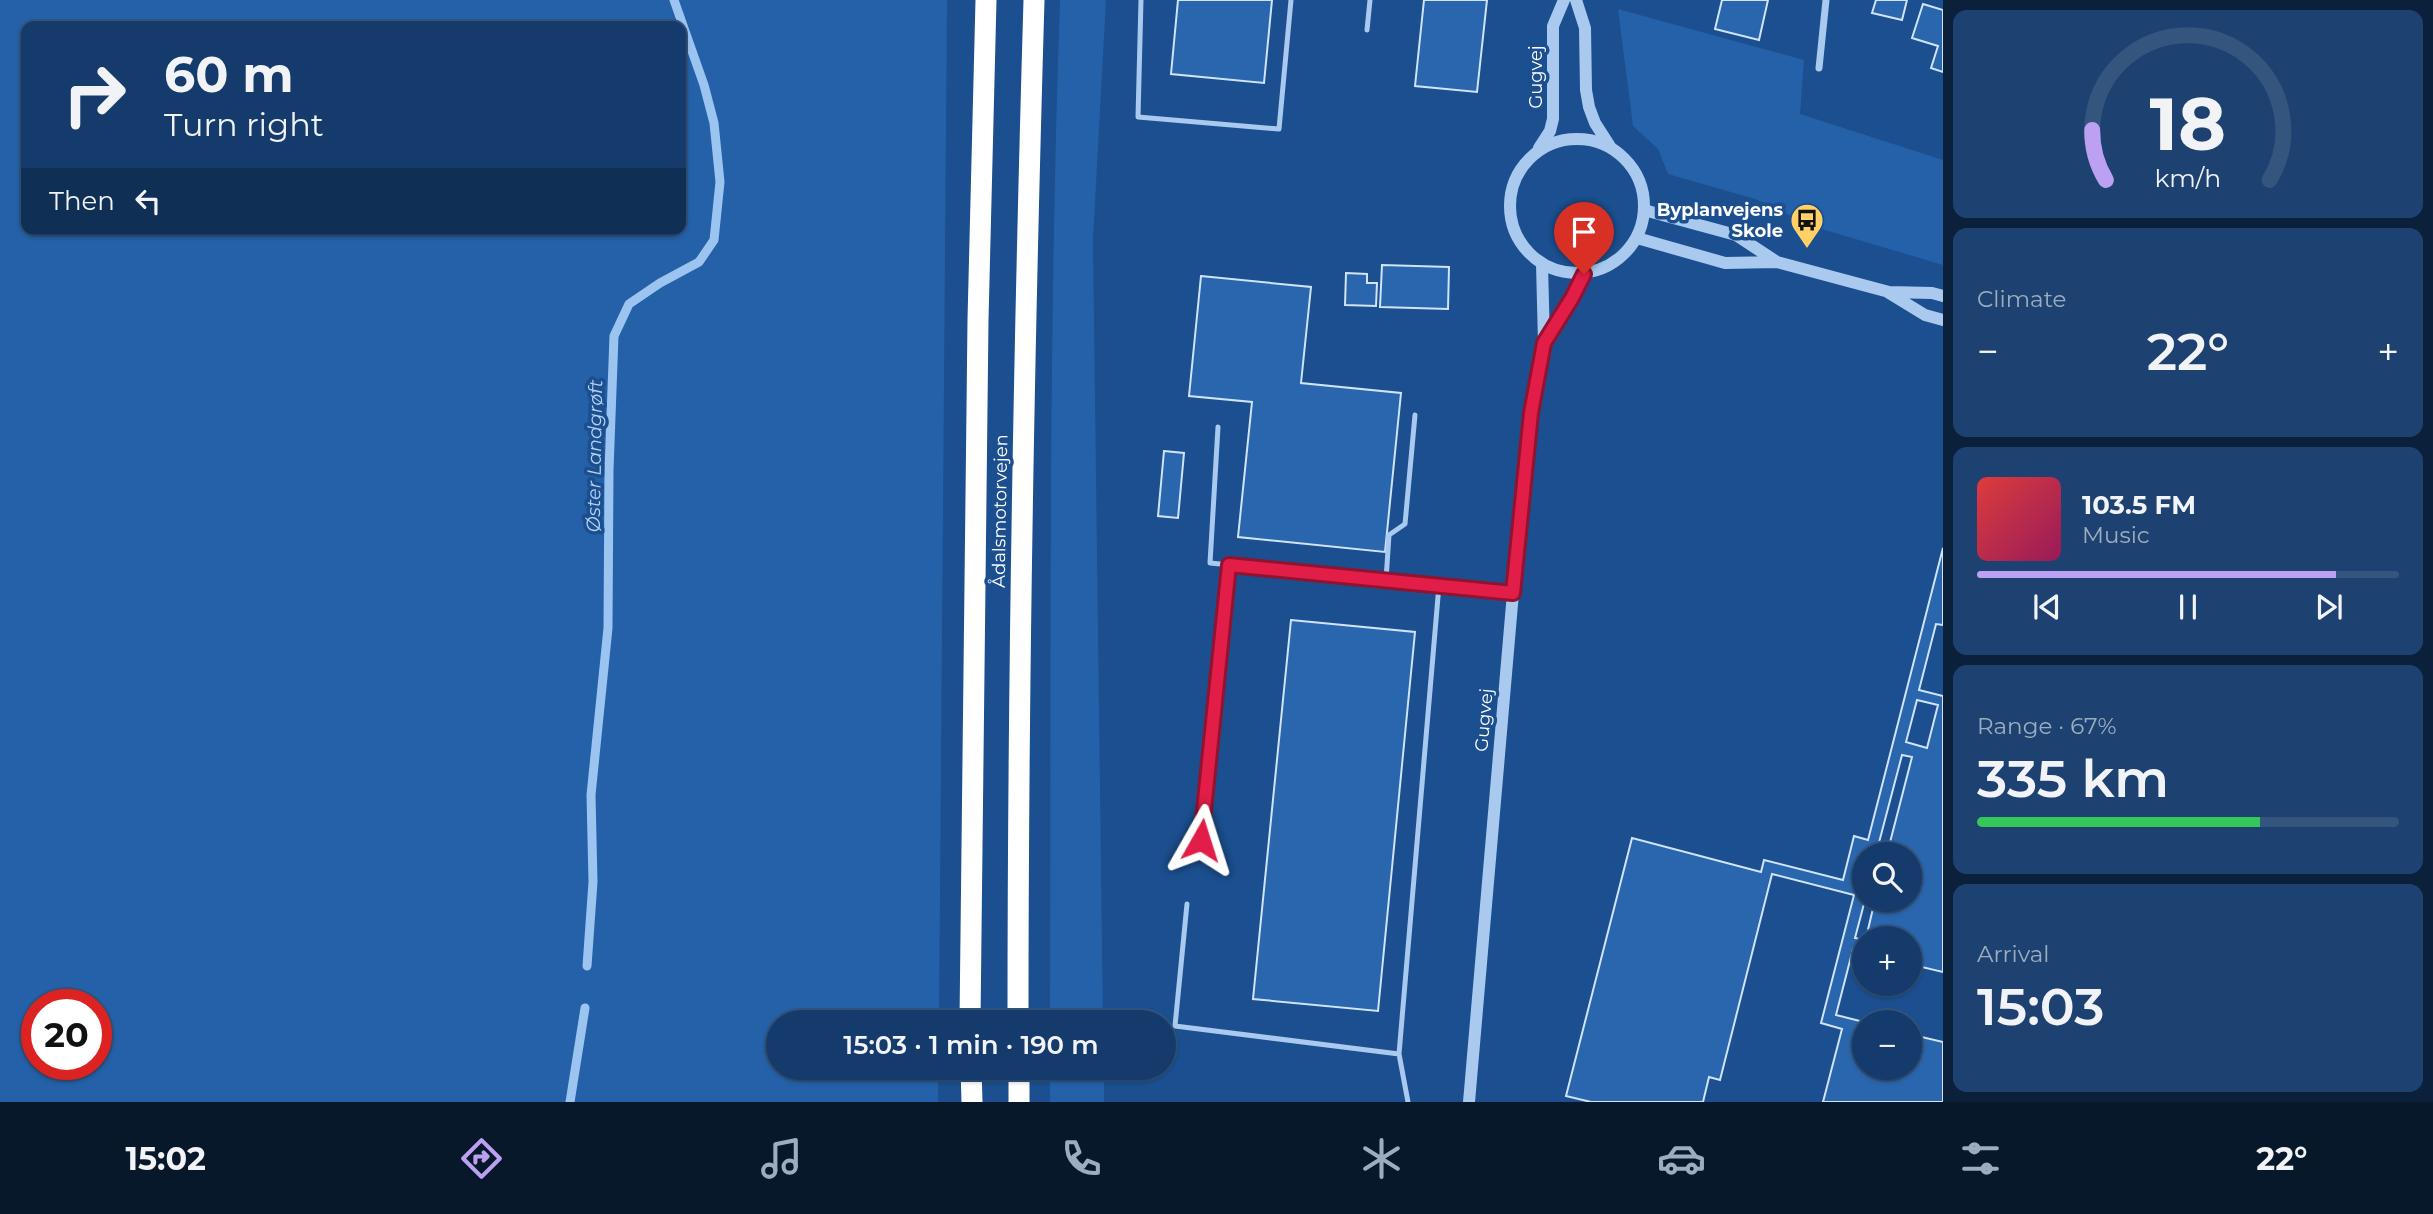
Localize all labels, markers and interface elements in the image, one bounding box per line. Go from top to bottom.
text: 60 m [164,45,294,104]
street label: Gugvej [1525,45,1547,109]
icon: right [49,49,140,140]
text: 18 [2150,81,2226,169]
text: Turn right [164,105,324,144]
text: km/h [2155,163,2221,193]
icon: left [129,182,167,220]
text: Then [49,185,115,217]
place label: Byplanvejens Skole [1657,199,1783,242]
bus stop icon: Byplanvejens Skole [1788,201,1826,250]
pin [1554,202,1614,274]
icon: arrive [1565,213,1603,251]
text: Climate [1977,285,2066,313]
text: 22° [2147,320,2229,383]
text: − [1977,328,1999,375]
text: + [2377,328,2399,375]
water label: Øster Landgrøft [582,379,607,533]
street label: Ådalsmotorvejen [987,434,1012,588]
text: 103.5 FM [2082,489,2196,521]
text: Music [2082,521,2150,549]
icon: previous [2028,588,2066,626]
icon: pause [2169,588,2207,626]
icon: next [2310,588,2348,626]
street label: Gugvej [1470,687,1498,753]
text: Range · 67% [1977,712,2117,740]
text: 335 km [1977,747,2169,810]
position arrow [1164,803,1238,877]
map controls [1852,842,1922,1080]
button: search [1852,842,1922,912]
button: + [1852,926,1922,996]
text: Arrival [1977,940,2050,968]
text: 15:03 [1977,975,2105,1038]
speed limit sign: 20 [21,989,112,1080]
button: − [1852,1010,1922,1080]
text: 15:03 · 1 min · 190 m [843,1029,1099,1061]
icon: directions [457,1134,506,1183]
icon: music [757,1134,806,1183]
icon: phone [1057,1134,1106,1183]
icon: climate [1357,1134,1406,1183]
icon: car [1657,1134,1706,1183]
icon: filters [1956,1134,2005,1183]
text: 15:02 [125,1139,206,1178]
text: 22° [2256,1139,2308,1178]

